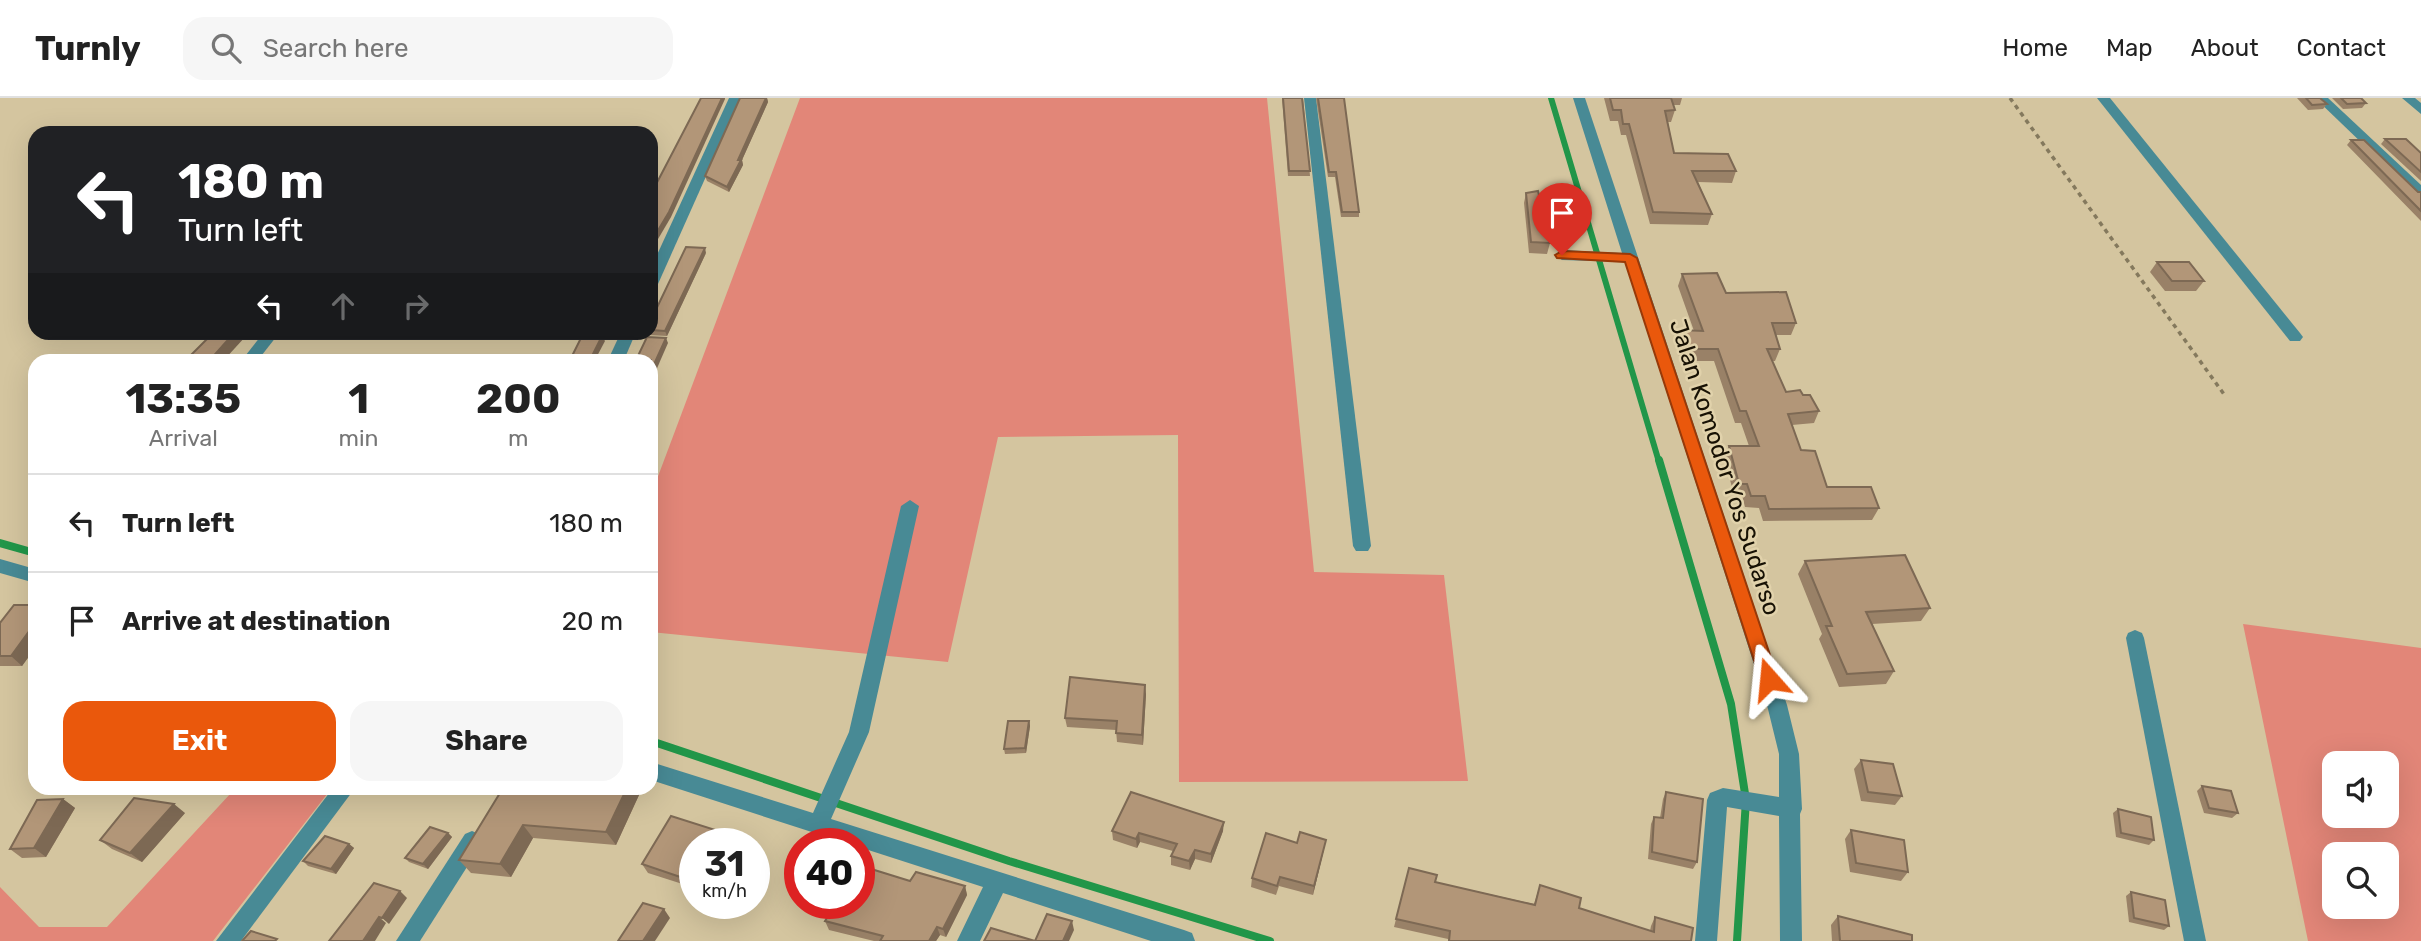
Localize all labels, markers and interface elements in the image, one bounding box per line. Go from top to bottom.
search box [183,17,673,80]
text: Turnly [35,29,141,68]
icon: search [207,29,245,67]
text: Search here [263,33,409,64]
text: Home [2002,34,2068,62]
text: Map [2106,34,2153,62]
text: About [2191,34,2259,62]
text: Contact [2297,34,2386,62]
text: 180 m [178,152,324,210]
icon: left [63,154,154,245]
pin [1532,183,1592,255]
icon: arrive [1543,194,1581,232]
text: Turn left [178,211,303,249]
icon: left [251,287,289,325]
icon: ahead [324,287,362,325]
icon: right [397,287,435,325]
street label: Jalan Komodor Yos Sudarso [1664,315,1786,619]
text: 13:35 [125,374,241,424]
text: 1 [348,374,369,424]
text: 200 [476,374,560,424]
text: Arrival [149,424,218,452]
text: min [339,424,379,452]
text: m [508,424,528,452]
icon: left [63,504,101,542]
text: Turn left [122,508,234,539]
text: 180 m [549,508,623,539]
icon: arrive [63,602,101,640]
text: Arrive at destination [122,606,390,637]
text: 20 m [562,606,623,637]
position arrow [1732,642,1806,716]
button: Exit [63,701,336,781]
button: Share [350,701,623,781]
map controls [2322,751,2399,919]
button: sound [2322,751,2399,828]
speed limit sign: 40 [784,828,875,919]
button: search [2322,842,2399,919]
text: 31 [705,843,744,885]
text: km/h [702,880,747,902]

